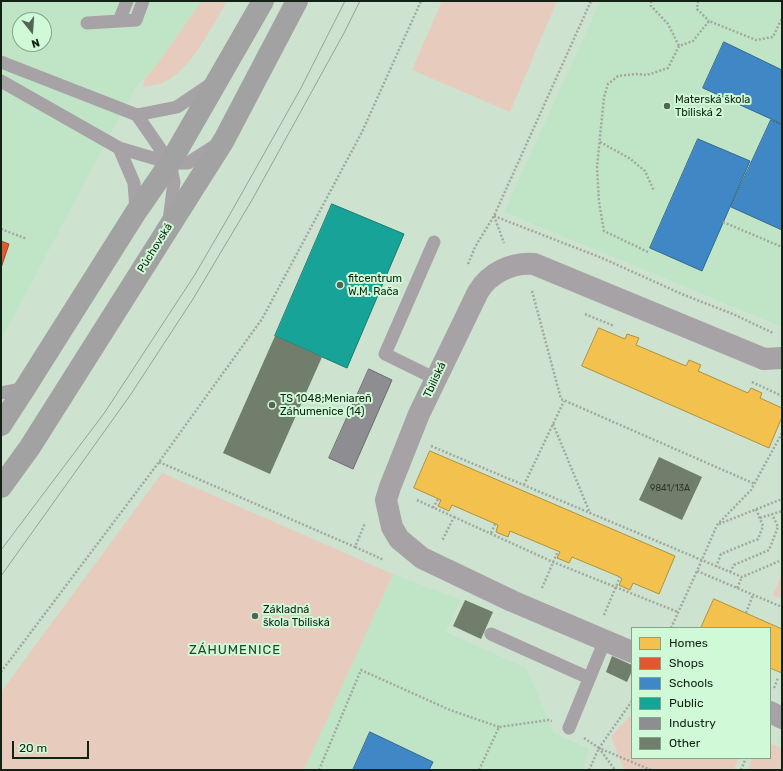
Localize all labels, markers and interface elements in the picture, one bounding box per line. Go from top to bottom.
north arrow [12,12,52,52]
text: N [30,36,41,50]
place label: Materská škola Tbiliská 2 [675,93,750,119]
marker: Materská škola Tbiliská 2 [662,101,672,111]
street label: Púchovská [135,221,175,275]
place label: fitcentrum W.M. Rača [348,272,402,298]
marker: fitcentrum W.M. Rača [335,280,345,290]
street label: Tbiliská [421,360,449,400]
place label: TS 1048;Meniareň Záhumenice (14) [280,392,372,418]
marker: TS 1048;Meniareň Záhumenice (14) [267,400,277,410]
house number: 9841/13A [650,483,690,493]
place label: Základná škola Tbiliská [263,603,330,629]
marker: Základná škola Tbiliská [250,611,260,621]
legend [631,627,771,759]
text: Homes [669,636,708,650]
district label: ZÁHUMENICE [189,642,281,658]
text: Shops [669,656,704,670]
text: Schools [669,676,713,690]
text: Public [669,696,704,710]
text: Industry [669,716,716,730]
scale bar [14,733,91,759]
text: Other [669,736,700,750]
text: 20 m [19,741,47,755]

